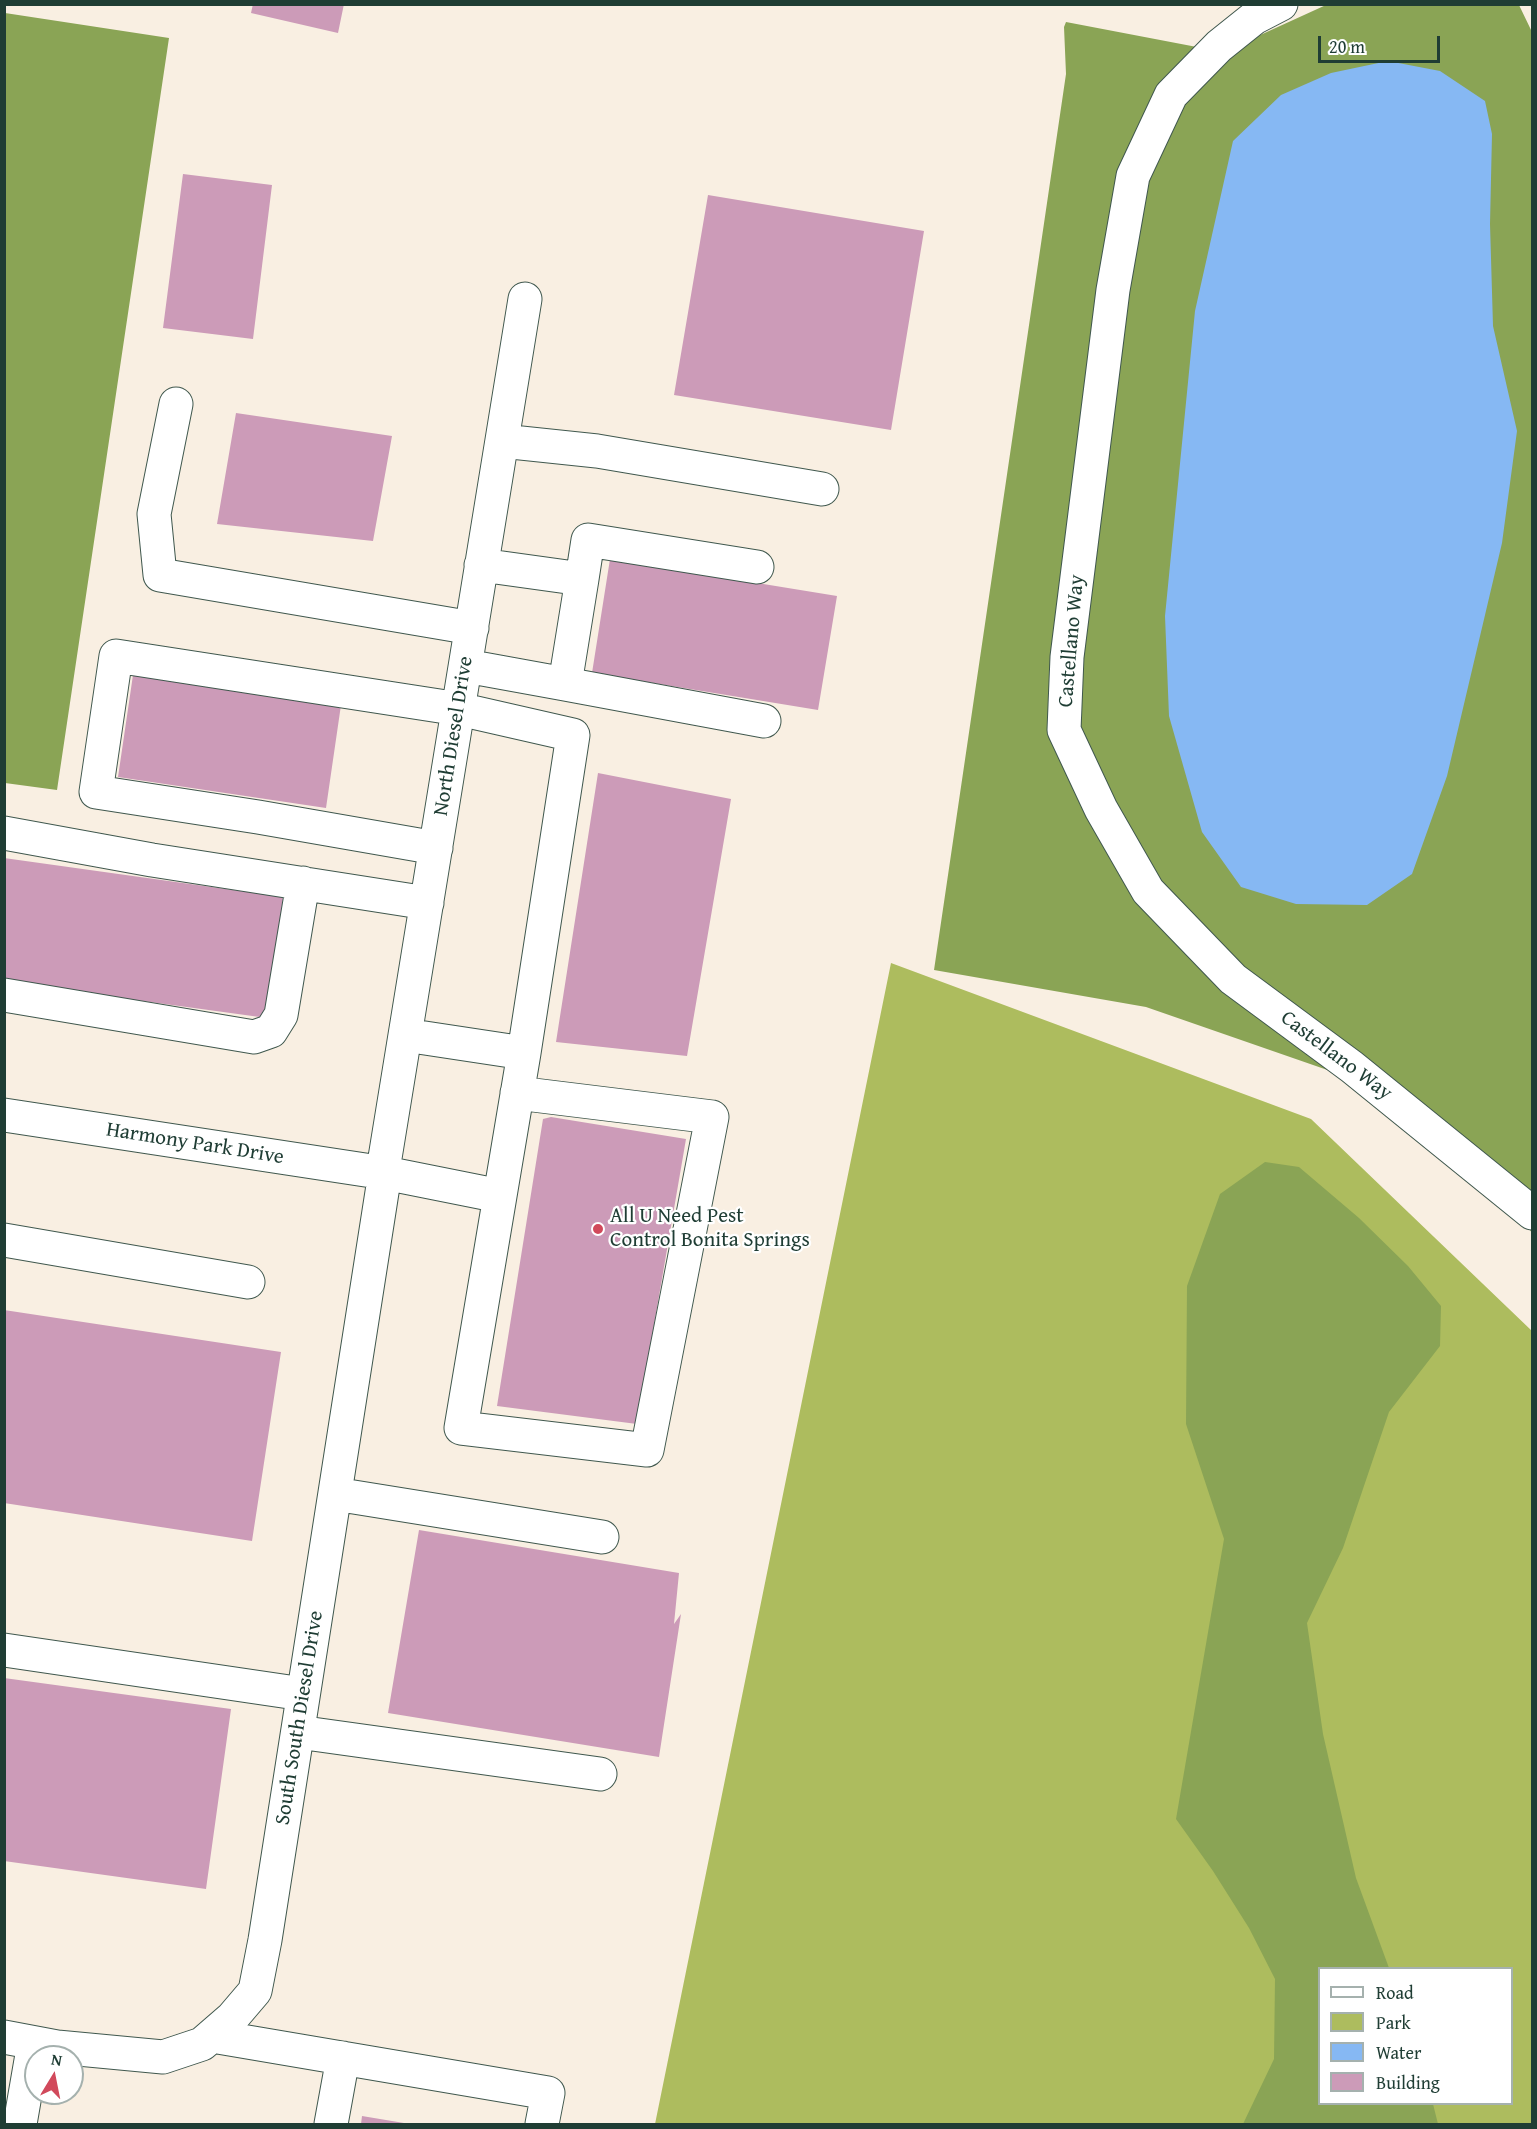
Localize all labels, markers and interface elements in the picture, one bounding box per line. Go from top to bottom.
scale bar [1321,24,1442,62]
text: 20 m [1329,33,1365,60]
street label: Castellano Way [1054,574,1090,708]
street label: North Diesel Drive [429,654,479,818]
street label: Castellano Way [1275,1006,1397,1106]
street label: Harmony Park Drive [104,1118,286,1170]
place label: All U Need Pest Control Bonita Springs [610,1204,810,1254]
marker: All U Need Pest Control Bonita Springs [591,1222,605,1236]
street label: South South Diesel Drive [271,1609,329,1827]
legend [1318,1967,1513,2105]
text: Road [1376,1979,1414,2006]
text: Park [1376,2009,1411,2036]
text: Water [1376,2039,1421,2066]
north arrow [24,2045,84,2105]
text: N [49,2046,64,2072]
text: Building [1376,2069,1440,2096]

